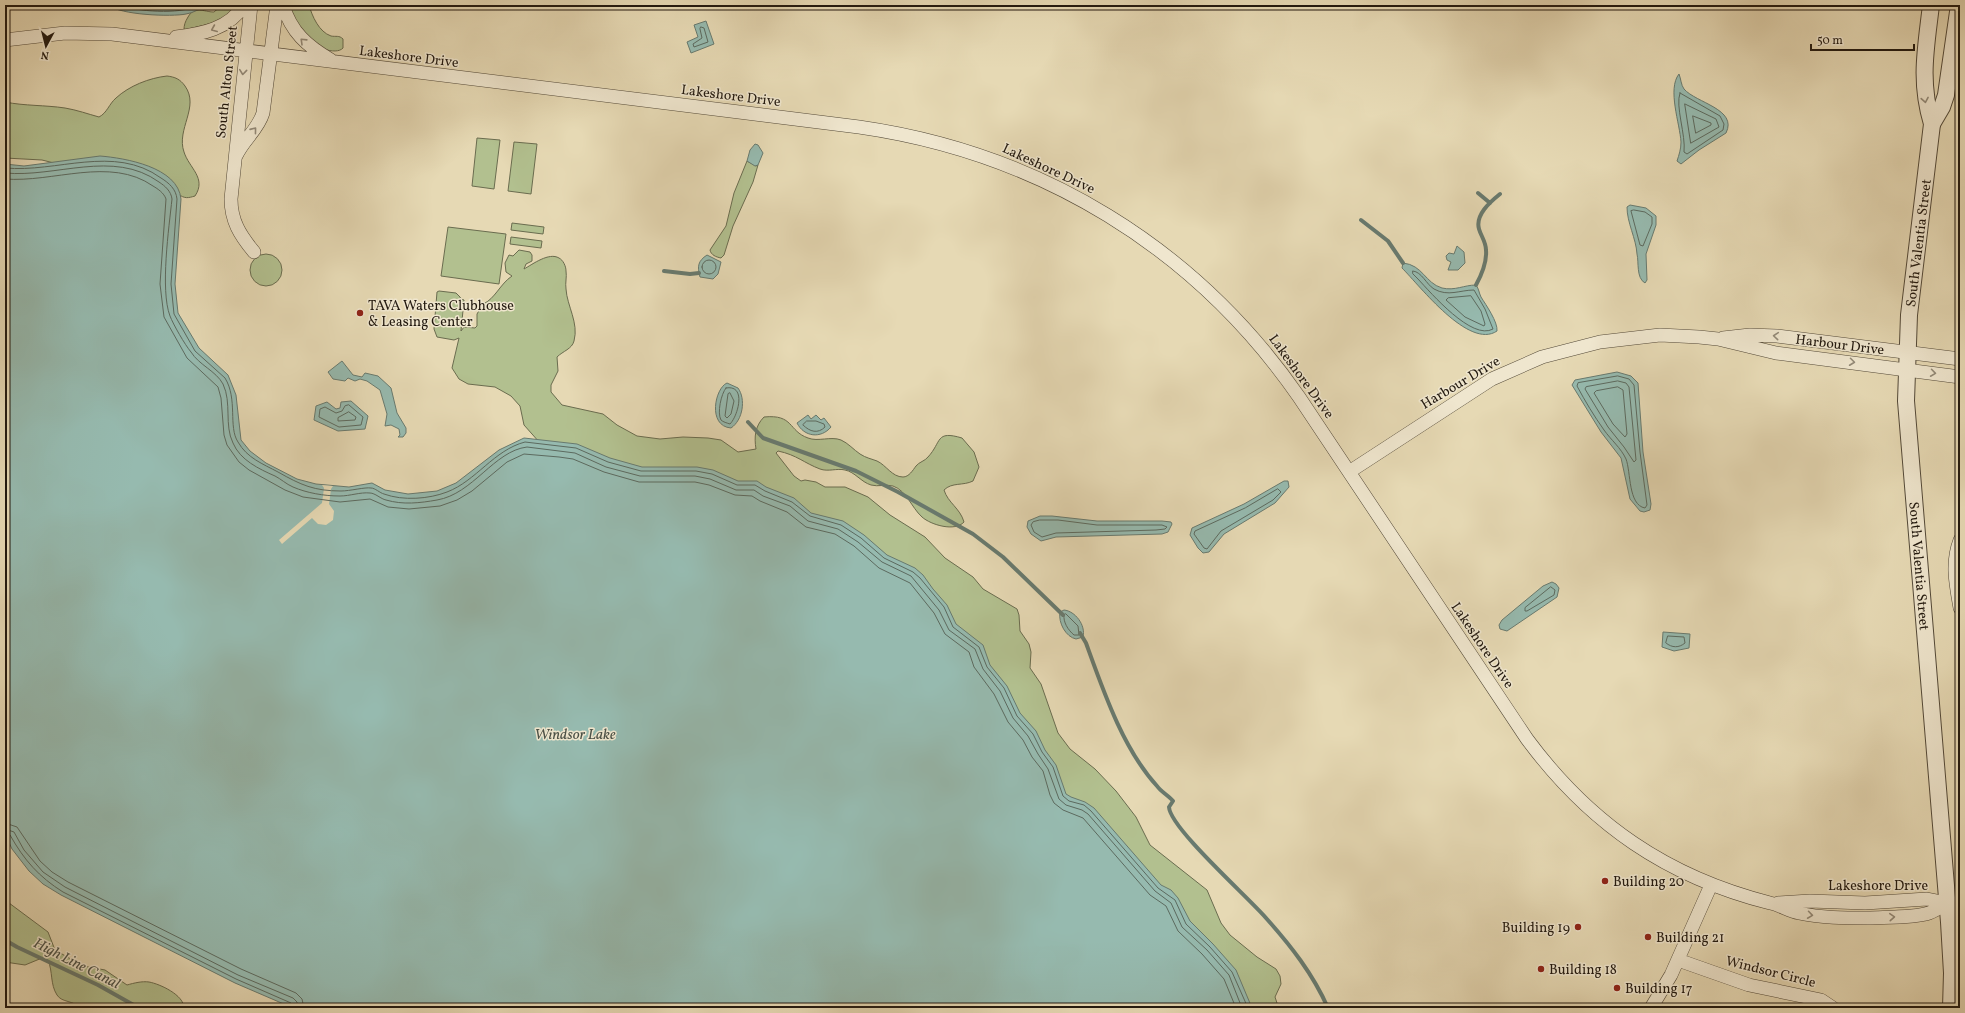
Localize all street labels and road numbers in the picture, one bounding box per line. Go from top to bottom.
street label: South Alton Street [212,25,243,139]
street label: Lakeshore Drive [358,42,460,73]
street label: Lakeshore Drive [680,81,782,112]
street label: Lakeshore Drive [999,140,1098,199]
street label: South Valentia Street [1902,178,1937,308]
street label: Lakeshore Drive [1264,331,1338,423]
street label: Harbour Drive [1794,331,1886,360]
street label: Harbour Drive [1418,352,1504,414]
street label: South Valentia Street [1903,501,1933,631]
street label: Lakeshore Drive [1446,599,1518,693]
street label: Lakeshore Drive [1828,877,1928,896]
street label: Windsor Circle [1724,952,1818,993]

